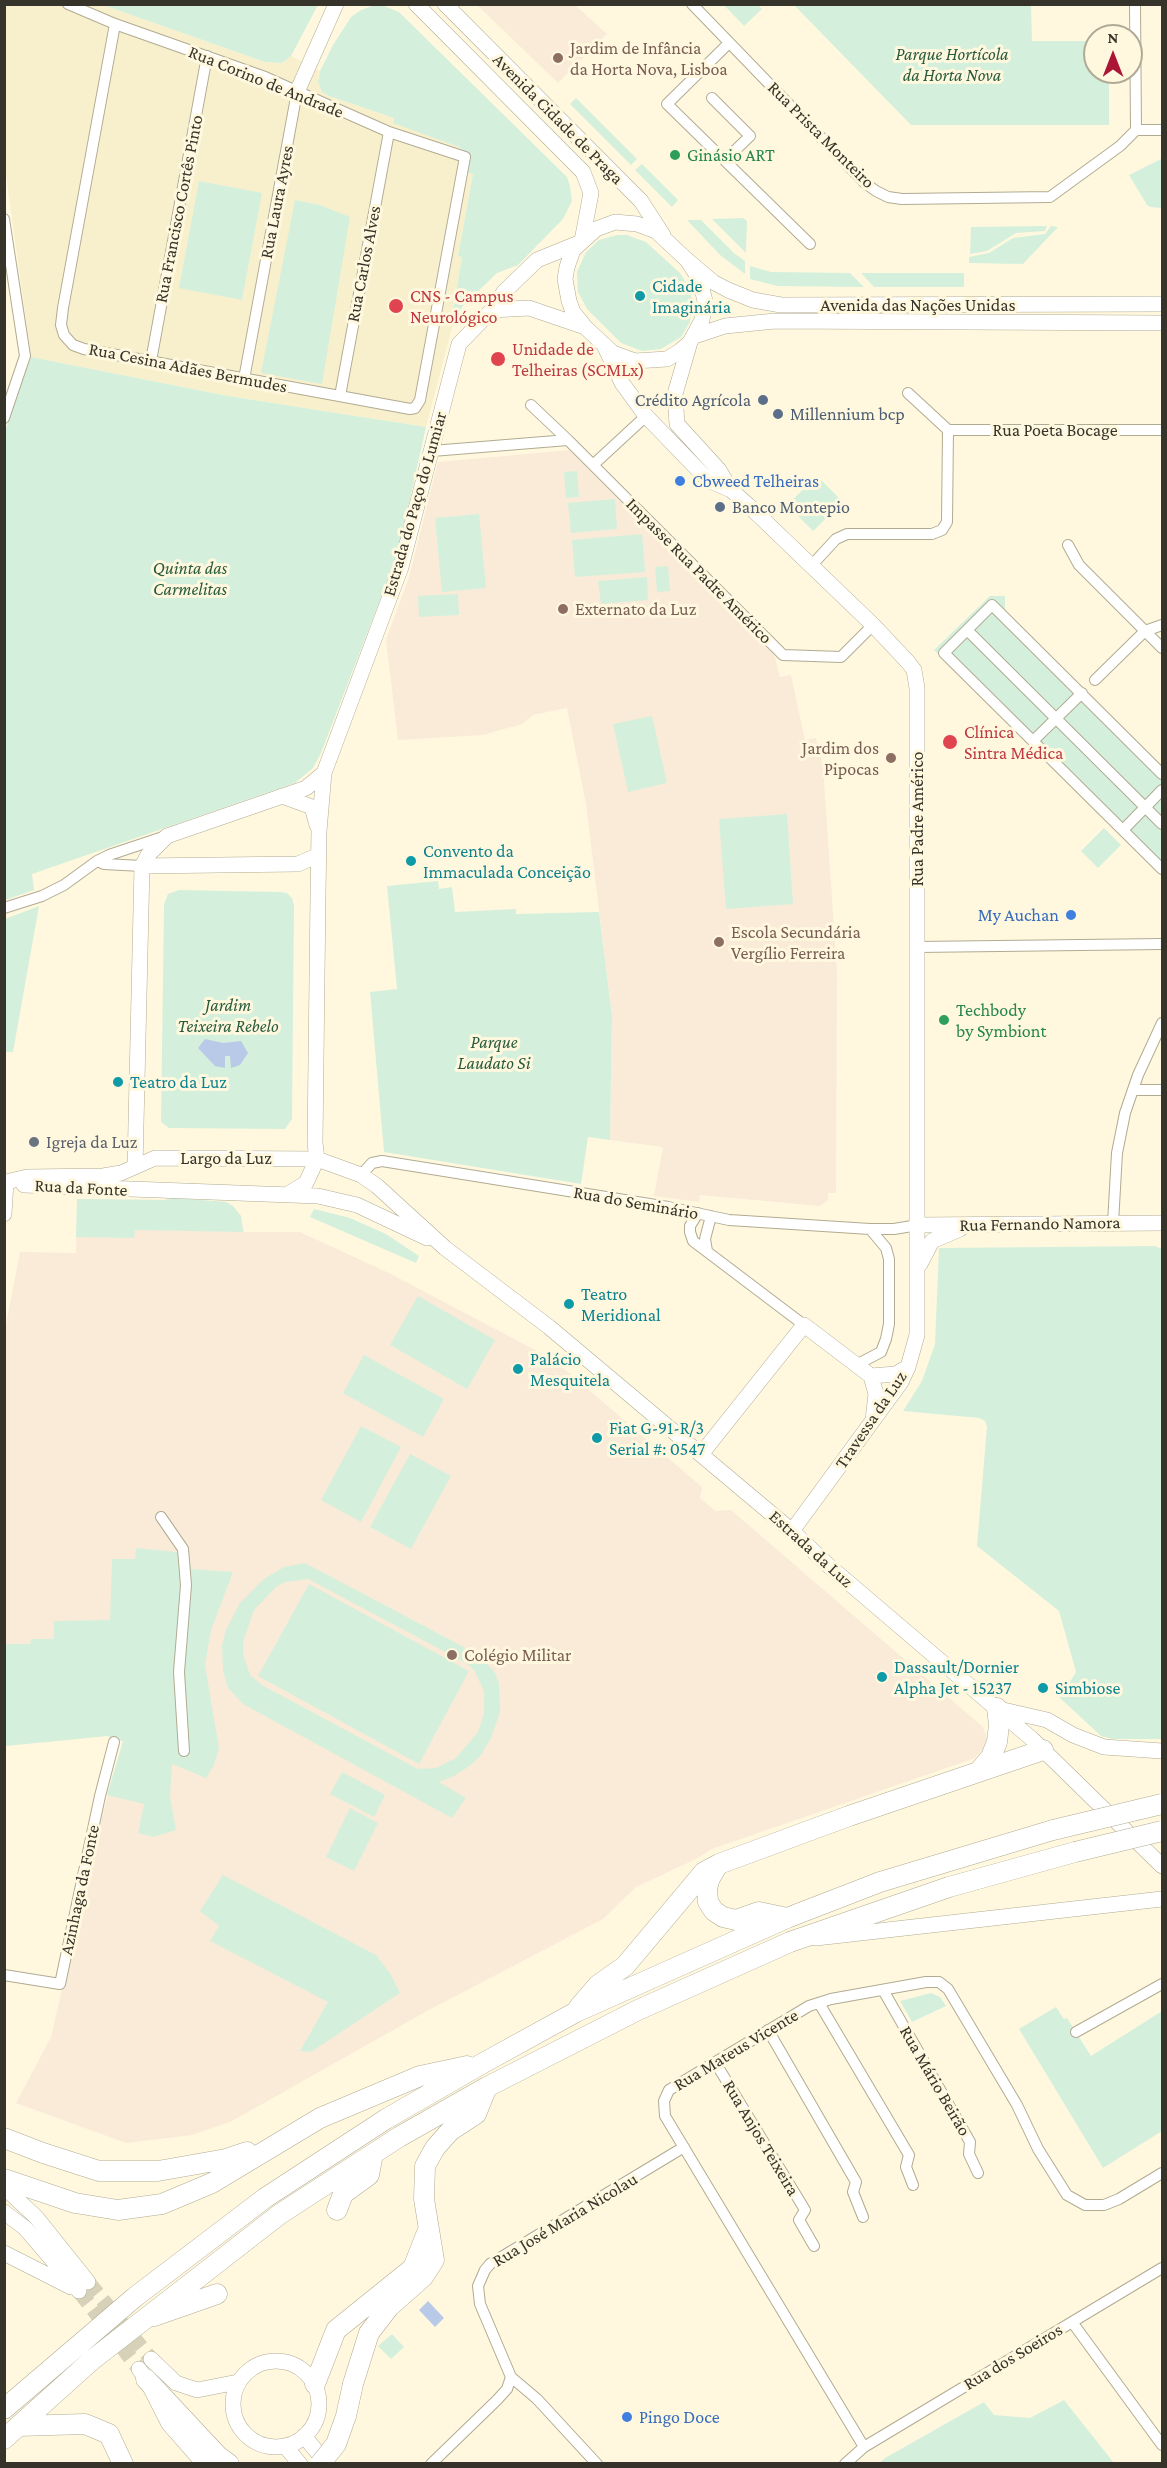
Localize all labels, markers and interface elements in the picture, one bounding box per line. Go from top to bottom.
north arrow [1083,24,1143,84]
text: N [1108,29,1118,46]
place label: Jardim de Infância da Horta Nova, Lisboa [570,37,728,80]
street label: Rua Corino de Andrade [185,41,347,123]
park label: Parque Hortícola da Horta Nova [895,43,1009,86]
street label: Avenida Cidade de Praga [488,49,628,189]
marker: Jardim de Infância da Horta Nova, Lisboa [551,51,565,65]
street label: Rua Prista Monteiro [763,77,879,193]
street label: Rua Francisco Cortês Pinto [150,113,208,305]
street label: Rua Laura Ayres [255,144,299,260]
place label: Ginásio ART [687,144,775,166]
marker: Ginásio ART [668,148,682,162]
street label: Rua Carlos Alves [342,204,386,324]
place label: Cidade Imaginária [652,275,731,318]
place label: CNS - Campus Neurológico [410,285,514,328]
marker: Cidade Imaginária [633,289,647,303]
street label: Avenida das Nações Unidas [820,294,1016,316]
marker: CNS - Campus Neurológico [387,297,405,315]
street label: Rua Cesina Adães Bermudes [87,338,289,398]
place label: Unidade de Telheiras (SCMLx) [512,338,645,380]
marker: Unidade de Telheiras (SCMLx) [489,350,507,368]
place label: Crédito Agrícola [635,389,751,411]
marker: Crédito Agrícola [756,393,770,407]
place label: Millennium bcp [790,403,905,425]
marker: Millennium bcp [771,407,785,421]
street label: Estrada do Paço do Lumiar [378,409,452,599]
street label: Rua Poeta Bocage [992,419,1118,441]
place label: Cbweed Telheiras [692,470,819,492]
marker: Cbweed Telheiras [673,474,687,488]
street label: Impasse Rua Padre Américo [621,493,777,649]
place label: Banco Montepio [732,496,850,518]
marker: Banco Montepio [713,500,727,514]
park label: Quinta das Carmelitas [153,557,227,600]
place label: Externato da Luz [575,598,696,620]
marker: Externato da Luz [556,602,570,616]
place label: Clínica Sintra Médica [964,721,1063,764]
marker: Clínica Sintra Médica [941,733,959,751]
place label: Jardim dos Pipocas [802,737,879,780]
marker: Jardim dos Pipocas [884,751,898,765]
street label: Rua Padre Américo [906,752,928,886]
place label: Convento da Immaculada Conceição [423,840,591,882]
marker: Convento da Immaculada Conceição [404,854,418,868]
place label: My Auchan [978,904,1059,926]
marker: My Auchan [1064,908,1078,922]
place label: Escola Secundária Vergílio Ferreira [731,921,861,964]
marker: Escola Secundária Vergílio Ferreira [712,935,726,949]
park label: Jardim Teixeira Rebelo [177,994,279,1036]
place label: Techbody by Symbiont [956,999,1046,1042]
marker: Techbody by Symbiont [937,1013,951,1027]
park label: Parque Laudato Si [457,1031,531,1074]
place label: Teatro da Luz [130,1071,227,1093]
marker: Teatro da Luz [111,1075,125,1089]
place label: Igreja da Luz [46,1131,137,1153]
marker: Igreja da Luz [27,1135,41,1149]
street label: Largo da Luz [180,1147,272,1169]
street label: Rua da Fonte [34,1175,128,1201]
street label: Rua do Seminário [572,1181,700,1225]
street label: Rua Fernando Namora [959,1212,1121,1236]
place label: Teatro Meridional [581,1283,661,1326]
marker: Teatro Meridional [562,1297,576,1311]
place label: Palácio Mesquitela [530,1348,610,1390]
marker: Palácio Mesquitela [511,1362,525,1376]
street label: Travessa da Luz [830,1367,912,1473]
place label: Fiat G-91-R/3 Serial #: 0547 [609,1417,705,1460]
marker: Fiat G-91-R/3 Serial #: 0547 [590,1431,604,1445]
street label: Estrada da Luz [765,1506,857,1592]
place label: Colégio Militar [464,1644,572,1666]
marker: Colégio Militar [445,1648,459,1662]
place label: Dassault/Dornier Alpha Jet - 15237 [894,1656,1019,1698]
marker: Dassault/Dornier Alpha Jet - 15237 [875,1670,889,1684]
place label: Simbiose [1055,1677,1120,1699]
marker: Simbiose [1036,1681,1050,1695]
street label: Azinhaga da Fonte [56,1823,104,1957]
street label: Rua Mateus Vicente [670,2004,802,2096]
street label: Rua Mário Beirão [895,2022,975,2140]
street label: Rua Anjos Teixeira [718,2076,804,2200]
street label: Rua José Maria Nicolau [489,2168,641,2272]
street label: Rua dos Soeiros [960,2319,1066,2395]
place label: Pingo Doce [639,2406,720,2428]
marker: Pingo Doce [620,2410,634,2424]

